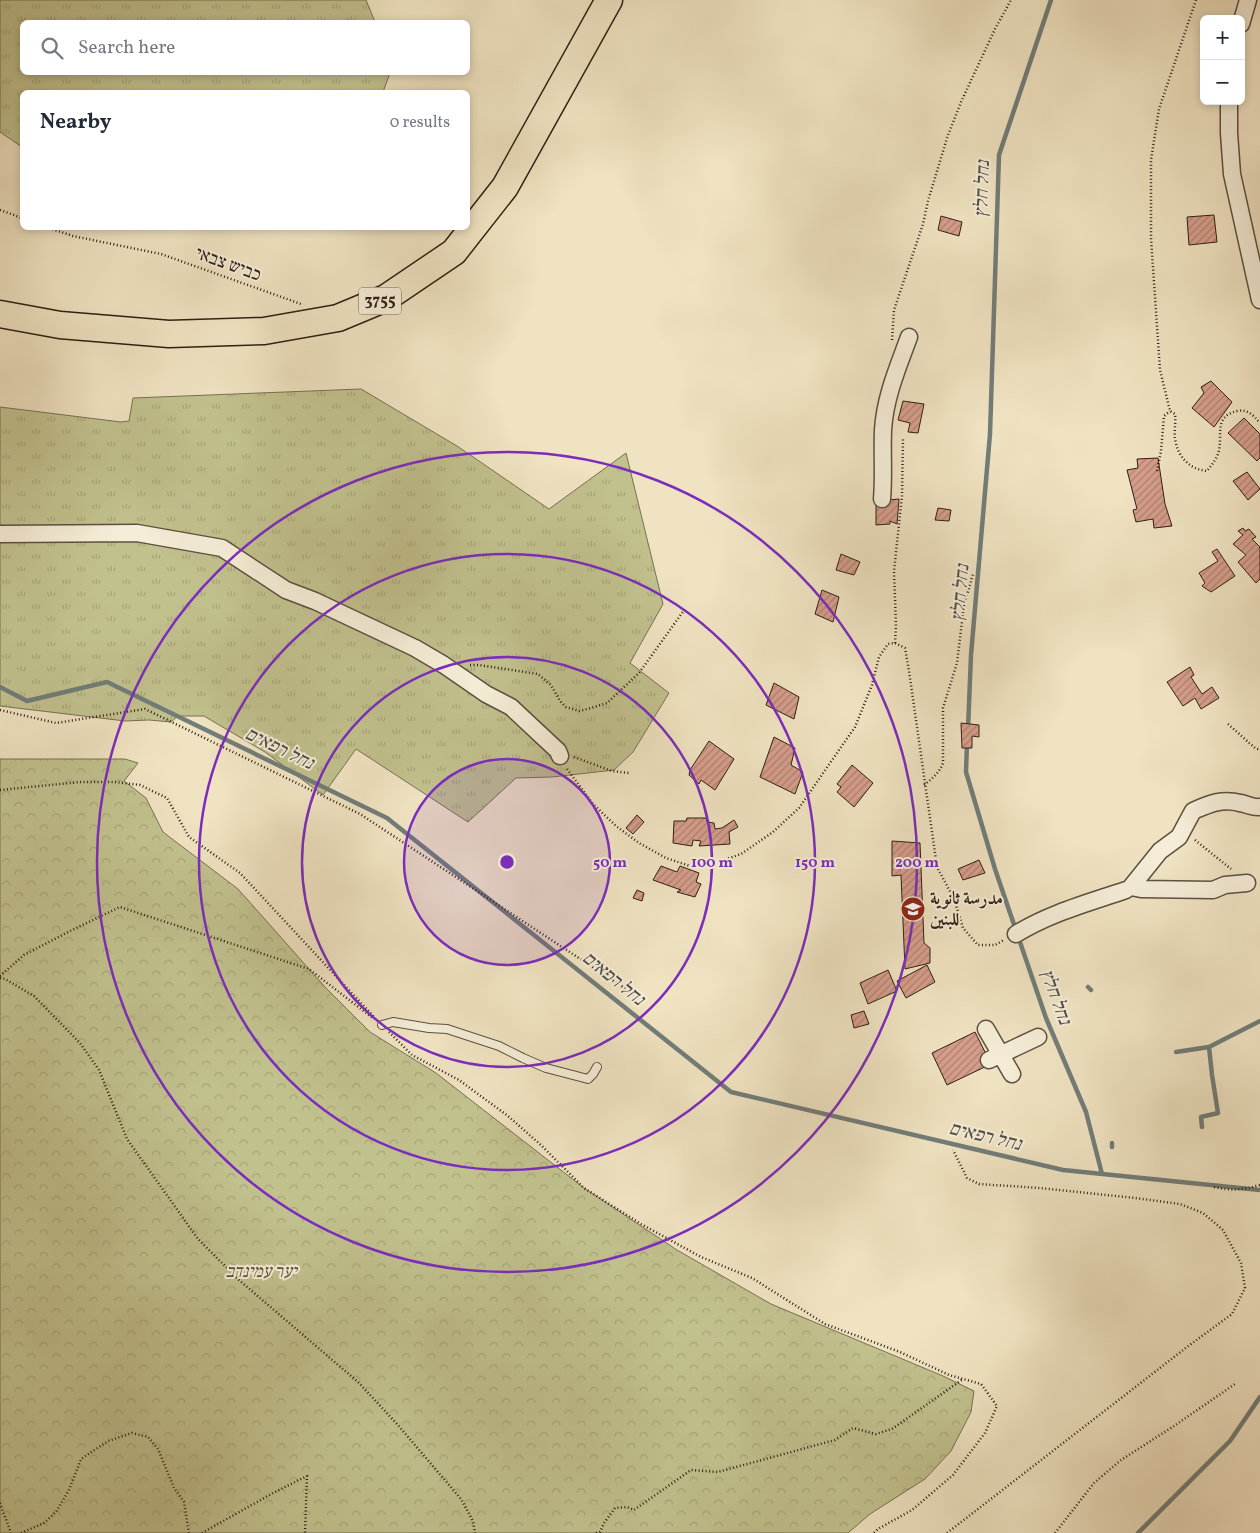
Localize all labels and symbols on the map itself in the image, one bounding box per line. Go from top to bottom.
water label: נחל חלץ [969,158,997,218]
street label: כביש צבאי [192,242,264,288]
road number: 3755 [359,288,401,314]
water label: נחל חלץ [946,562,977,623]
water label: נחל רפאים [240,721,319,778]
centre of rings [498,853,516,871]
text: 50 m [593,853,627,874]
text: 100 m [691,853,734,874]
text: 150 m [795,853,835,874]
text: 200 m [895,853,939,874]
place label: مدرسة ثانوية للبنين [930,887,1003,933]
school or university icon: مدرسة ثانوية للبنين [900,896,926,922]
water label: נחל רפאים [576,946,651,1013]
water label: נחל חלץ [1033,966,1078,1030]
water label: נחל רפאים [946,1116,1025,1158]
park label: יער עמינדב [225,1260,299,1285]

